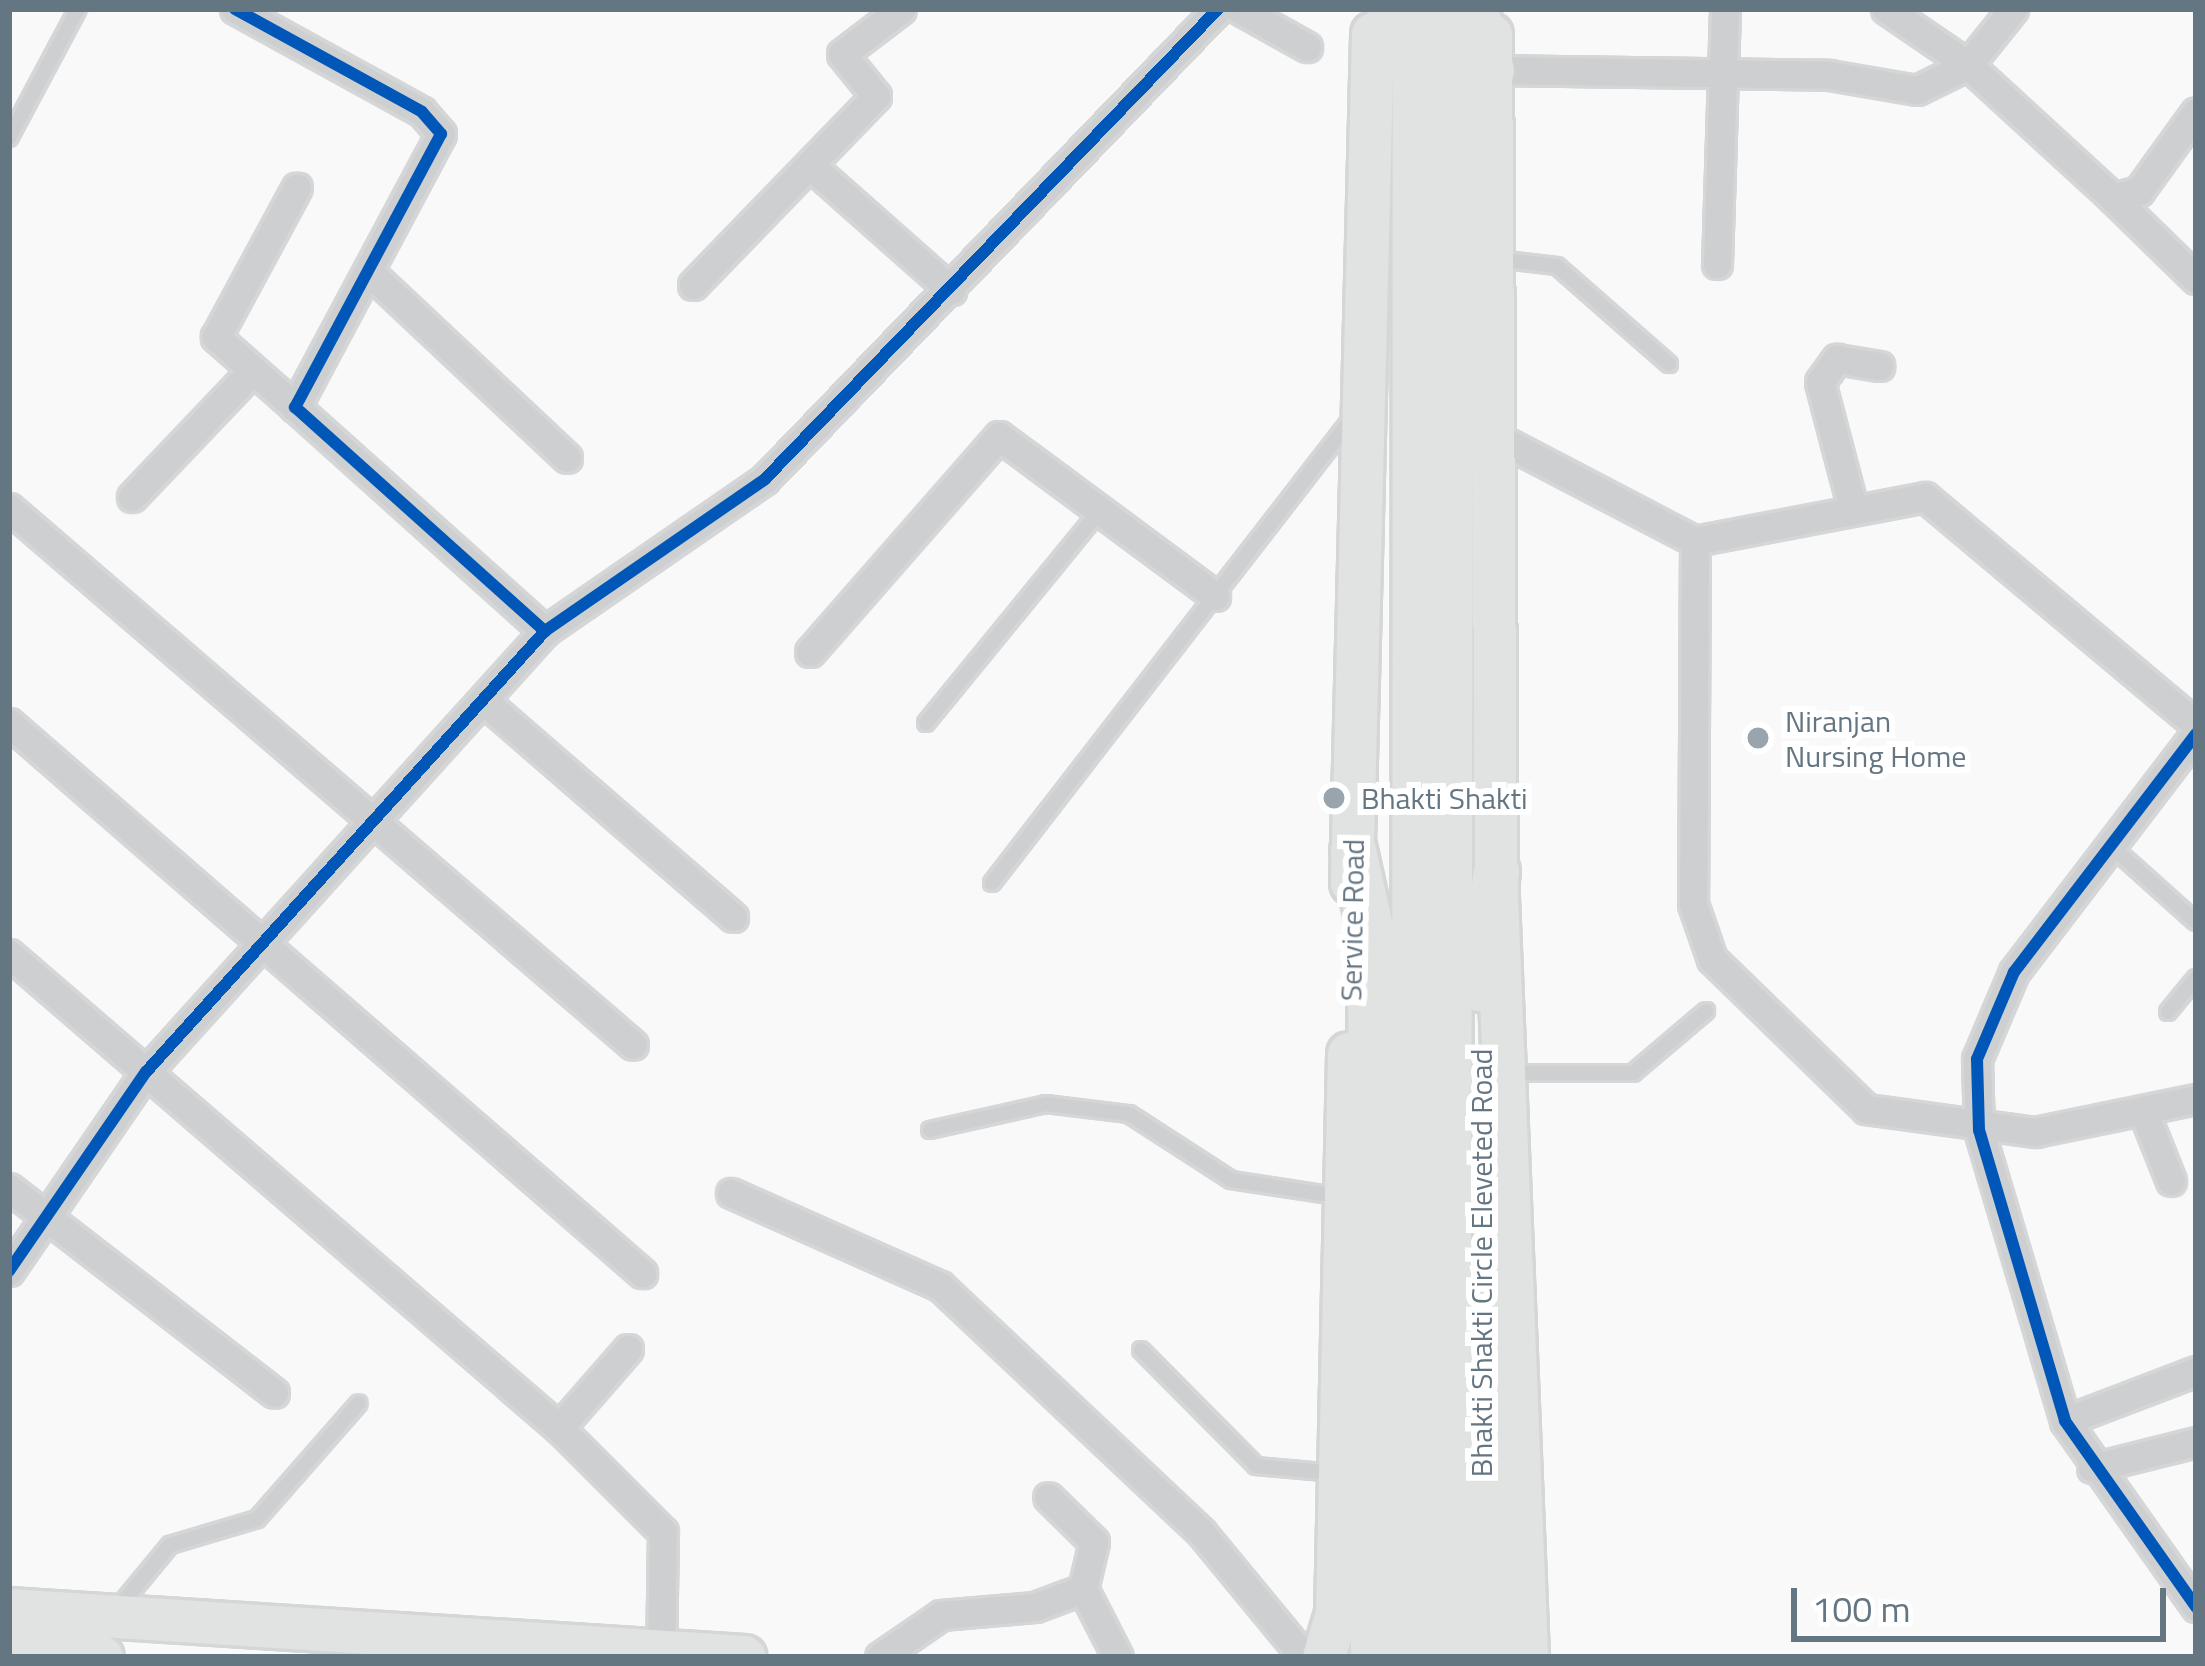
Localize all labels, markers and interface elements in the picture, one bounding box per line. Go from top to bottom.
place label: Niranjan Nursing Home [1785,703,1966,774]
marker: Niranjan Nursing Home [1742,722,1774,754]
place label: Bhakti Shakti [1361,780,1528,816]
marker: Bhakti Shakti [1318,782,1350,814]
street label: Service Road [1333,839,1371,1001]
street label: Bhakti Shakti Circle Eleveted Road [1463,1049,1499,1477]
scale bar [1797,1564,2172,1638]
text: 100 m [1812,1581,1911,1636]

